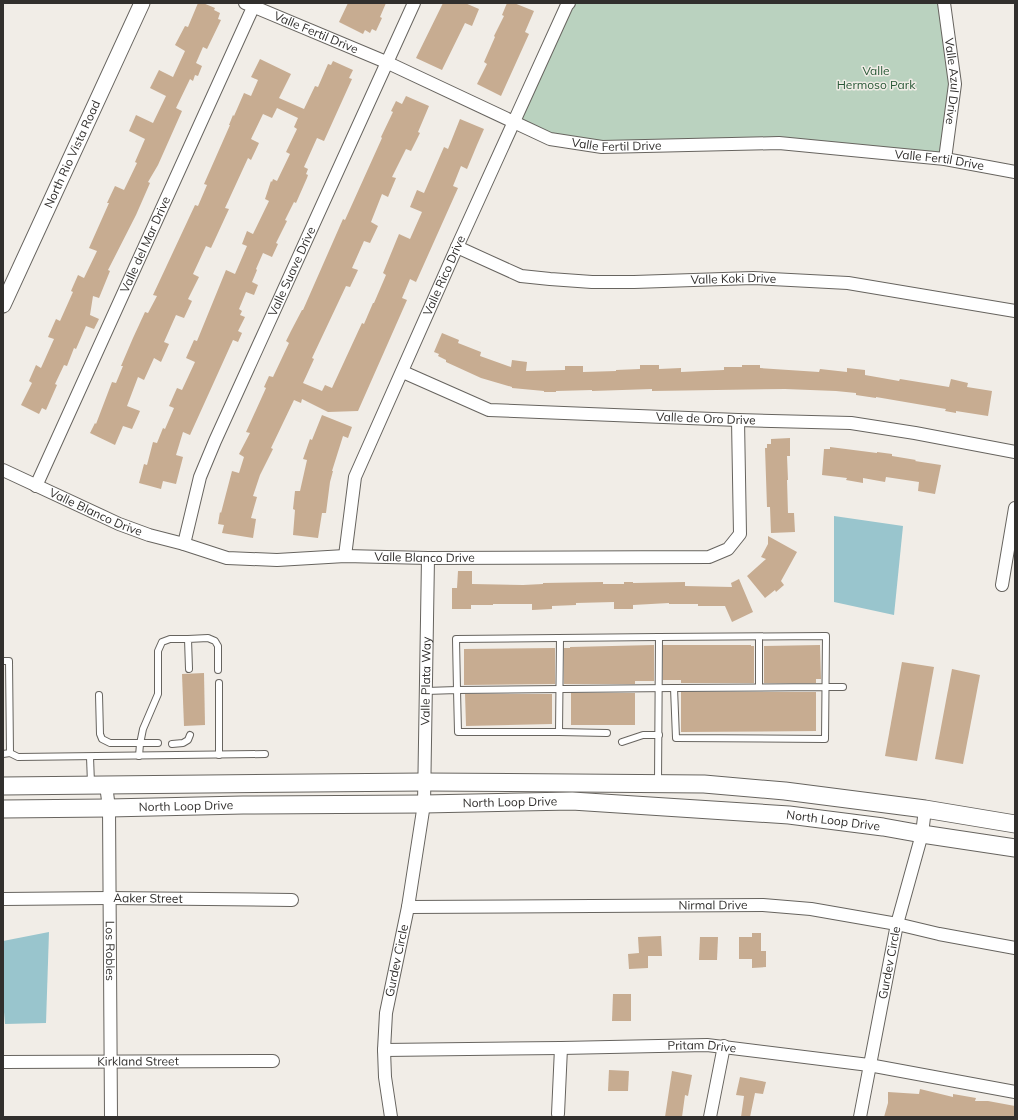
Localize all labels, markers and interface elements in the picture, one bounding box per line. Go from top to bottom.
street label: Valle Fertil Drive [272,8,361,57]
street label: Valle Azul Drive [942,37,963,126]
park label: Valle Hermoso Park [837,63,916,92]
street label: North Rio Vista Road [41,98,103,210]
street label: Valle Fertil Drive [571,134,662,154]
street label: Valle Fertil Drive [894,146,985,173]
street label: Valle del Mar Drive [117,194,173,295]
street label: Valle Suave Drive [265,224,318,319]
street label: Valle Rico Drive [420,233,468,318]
street label: Valle Koki Drive [690,270,777,287]
street label: Valle de Oro Drive [656,409,756,427]
street label: Valle Blanco Drive [47,485,145,539]
street label: Valle Blanco Drive [374,549,475,565]
street label: Valle Plata Way [417,636,434,726]
street label: North Loop Drive [463,793,557,810]
street label: North Loop Drive [139,797,233,814]
street label: North Loop Drive [785,807,881,834]
street label: Aaker Street [113,890,183,906]
street label: Nirmal Drive [678,897,748,912]
street label: Los Robles [103,921,118,981]
street label: Gurdev Circle [382,923,411,998]
street label: Gurdev Circle [875,925,903,1000]
street label: Pritam Drive [667,1037,737,1056]
street label: Kirkland Street [97,1053,179,1069]

